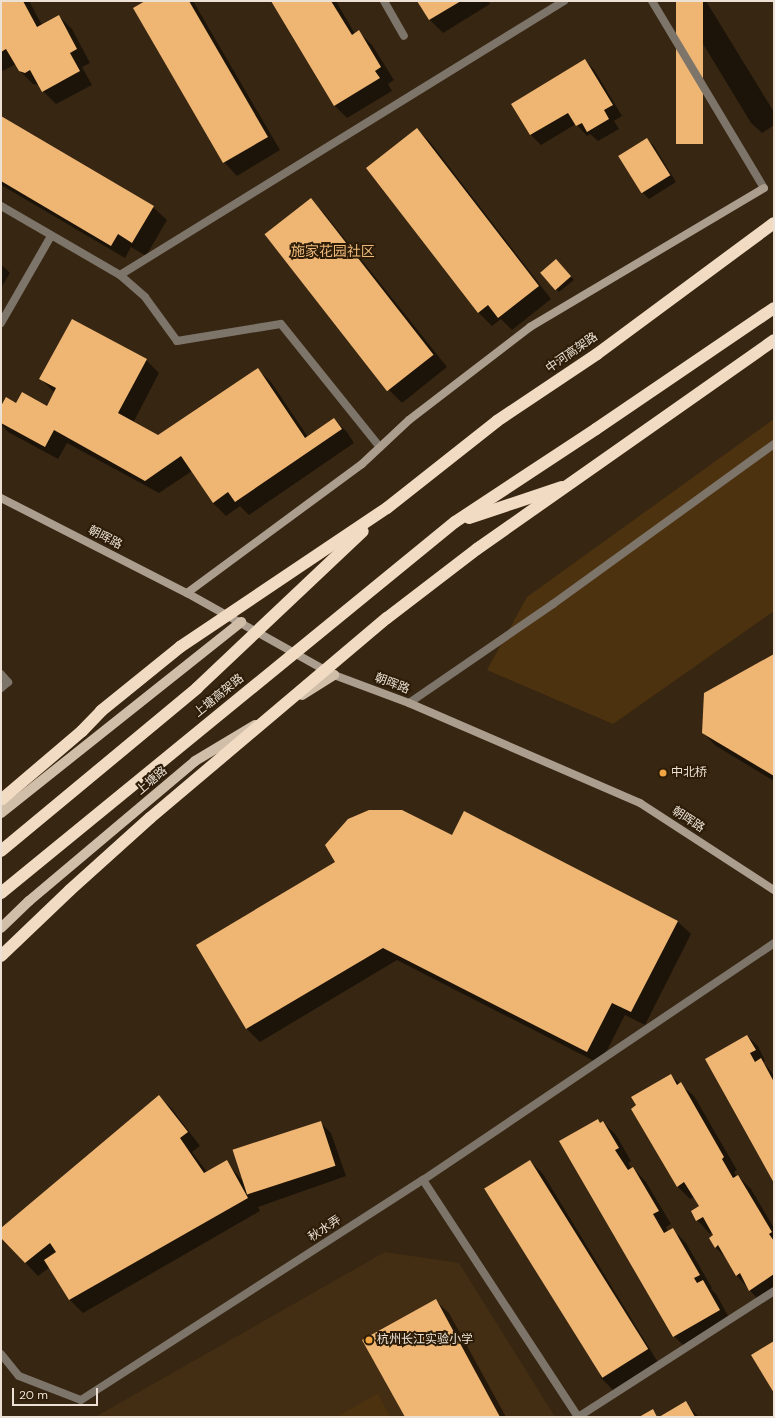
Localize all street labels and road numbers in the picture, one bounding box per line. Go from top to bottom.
street label: 中河高架路 [543,330,601,376]
street label: 朝晖路 [86,523,124,553]
street label: 朝晖路 [373,671,411,697]
street label: 上塘高架路 [191,672,247,720]
street label: 上塘路 [134,764,170,798]
street label: 朝晖路 [669,804,707,836]
street label: 秋水弄 [306,1213,344,1245]

